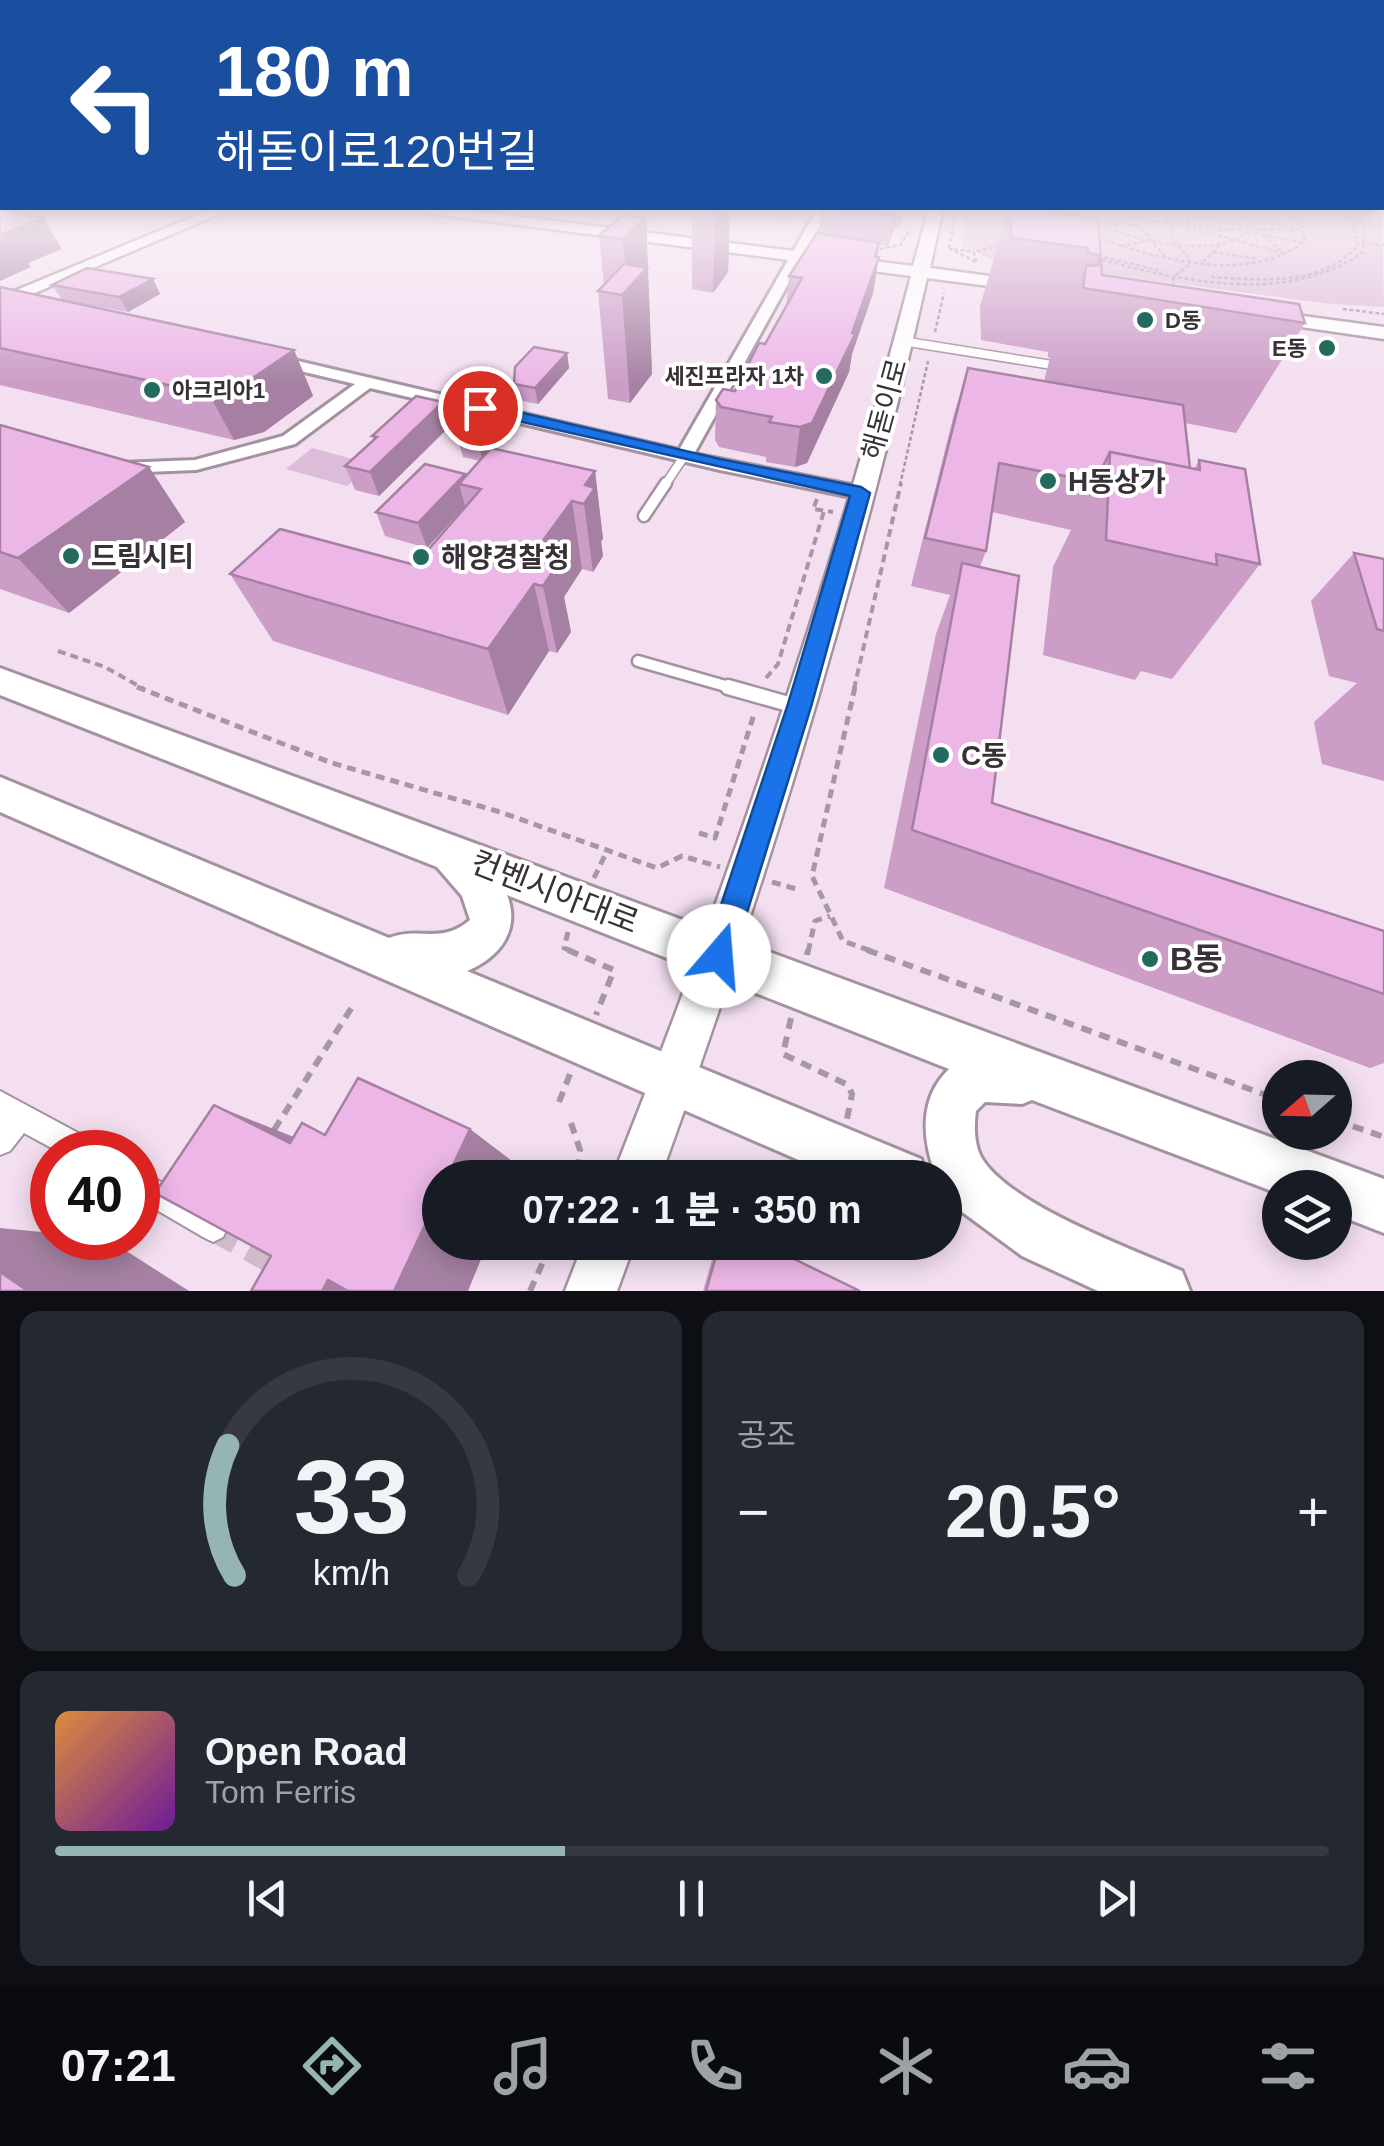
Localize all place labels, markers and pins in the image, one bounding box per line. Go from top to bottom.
place label: D동 [1165,308,1201,333]
marker: D동 [1134,309,1156,331]
place label: E동 [1272,336,1307,361]
marker: E동 [1316,337,1338,359]
place label: 세진프라자 1차 [664,364,804,389]
marker: 세진프라자 1차 [813,365,835,387]
pin [438,366,523,451]
place label: 아크리아1 [172,378,265,403]
marker: 아크리아1 [141,379,163,401]
place label: H동상가 [1068,466,1166,497]
marker: H동상가 [1037,470,1059,492]
place label: 드림시티 [91,541,194,572]
place label: 해양경찰청 [441,542,570,573]
marker: 드림시티 [60,545,82,567]
marker: 해양경찰청 [410,546,432,568]
place label: C동 [961,740,1007,771]
marker: C동 [930,744,952,766]
place label: B동 [1170,941,1223,977]
marker: B동 [1139,948,1161,970]

